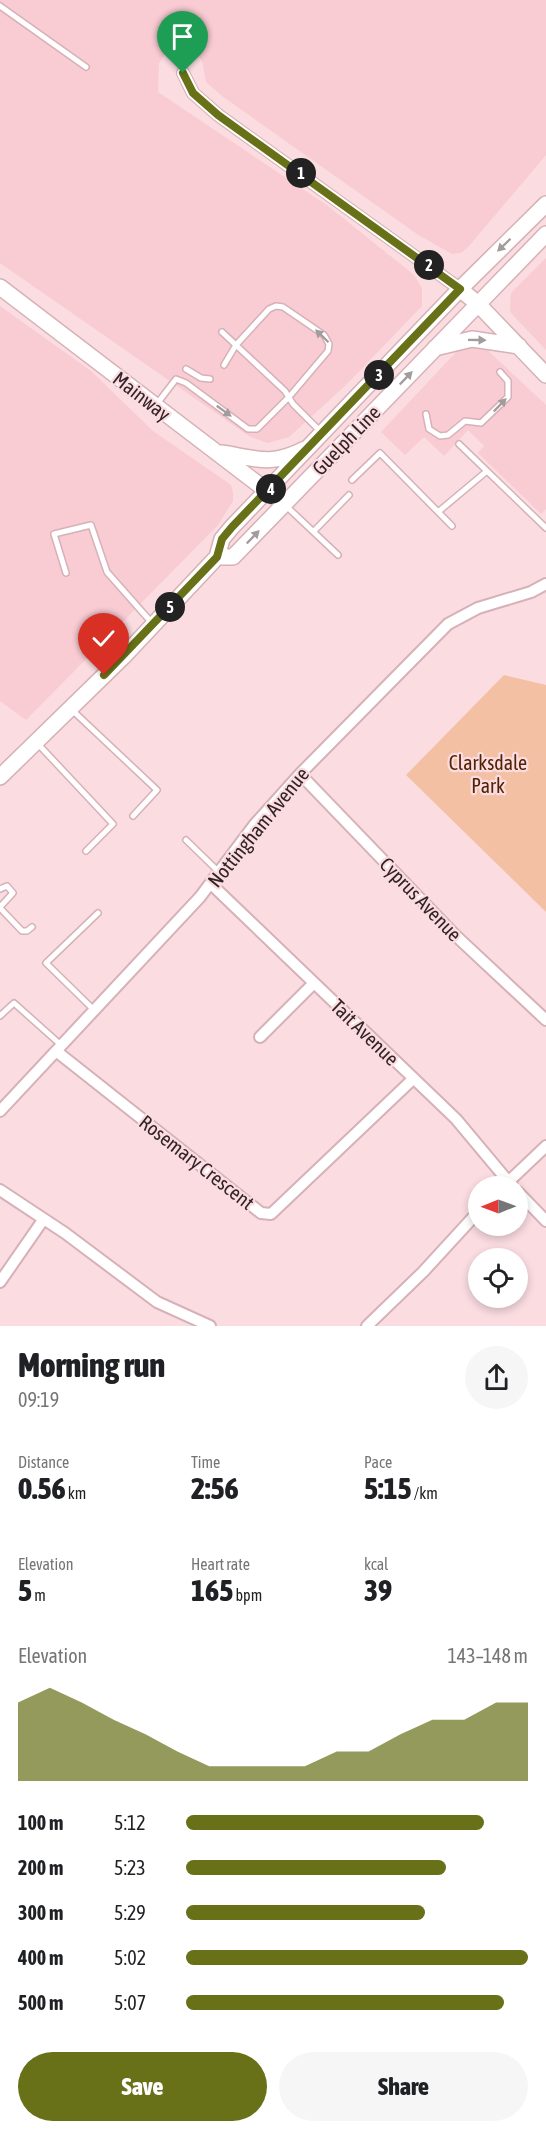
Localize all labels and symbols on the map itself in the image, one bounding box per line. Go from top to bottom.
pin [157,11,208,73]
pin: 1 [286,158,316,188]
one-way arrow [497,238,512,252]
pin: 2 [414,250,444,280]
one-way arrow [315,329,329,343]
one-way arrow [467,335,486,345]
pin: 3 [364,360,394,390]
street label: Mainway [109,367,175,425]
one-way arrow [398,372,412,386]
one-way arrow [492,399,506,413]
street label: Guelph Line [307,400,385,480]
one-way arrow [217,405,232,417]
pin: 4 [256,474,286,504]
one-way arrow [246,529,260,544]
pin: 5 [155,592,185,622]
pin [78,613,129,675]
park label: Clarksdale Park [449,751,527,797]
street label: Nottingham Avenue [203,763,313,891]
street label: Cyprus Avenue [375,852,467,946]
street label: Tait Avenue [326,994,404,1070]
street label: Rosemary Crescent [135,1110,259,1214]
north arrow [468,1176,528,1236]

